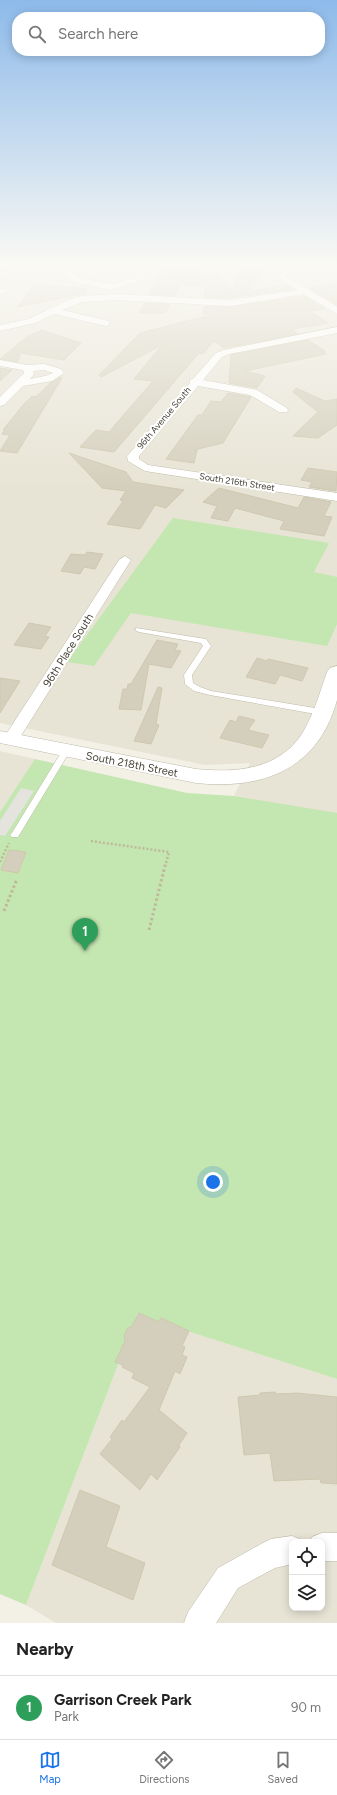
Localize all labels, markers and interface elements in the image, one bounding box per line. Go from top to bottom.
search box [12,12,325,56]
icon: search [26,23,48,45]
text: Search here [58,25,138,43]
street label: 96th Avenue South [134,384,193,451]
street label: South 216th Street [199,470,276,493]
street label: 96th Place South [41,611,96,689]
street label: South 218th Street [85,749,179,780]
pin: 1 [72,918,98,951]
your location [203,1172,223,1192]
map controls [289,1539,325,1611]
button: locate [289,1539,325,1575]
button: layers [289,1575,325,1611]
text: Nearby [16,1639,74,1659]
text: Garrison Creek Park [54,1691,192,1709]
text: 1 [26,1700,32,1715]
text: 90 m [291,1700,321,1715]
text: Park [54,1709,79,1724]
tab: Map [39,1749,61,1786]
tab: Directions [139,1749,189,1786]
tab: Saved [268,1749,298,1786]

